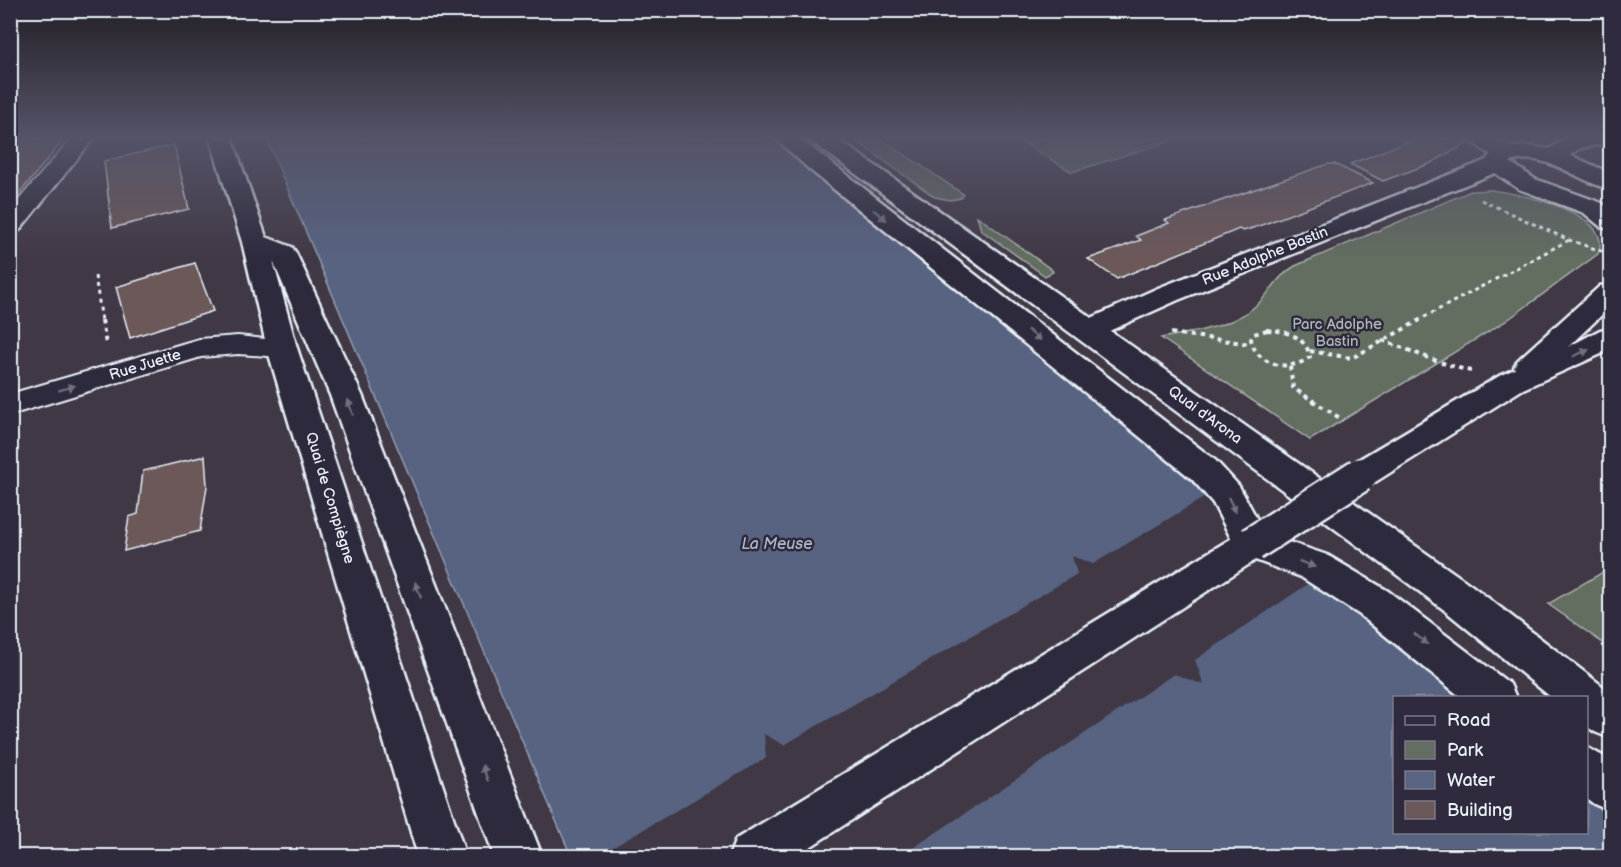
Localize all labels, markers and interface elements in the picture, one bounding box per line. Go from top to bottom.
one-way arrow [873,208,888,220]
street label: Rue Adolphe Bastin [1199,222,1331,290]
park label: Parc Adolphe Bastin [1292,315,1382,351]
one-way arrow [1026,329,1041,341]
street label: Rue Juette [107,345,183,385]
one-way arrow [1573,348,1591,358]
street label: Quai d'Arona [1164,382,1246,448]
one-way arrow [58,383,76,392]
one-way arrow [345,398,355,416]
street label: Quai de Compiègne [301,430,359,566]
one-way arrow [1227,496,1237,513]
water label: La Meuse [741,535,813,554]
one-way arrow [1298,560,1316,569]
one-way arrow [412,581,422,599]
one-way arrow [1413,633,1428,645]
legend [1393,696,1588,834]
text: Road [1447,710,1491,731]
text: Park [1447,740,1483,761]
one-way arrow [480,764,490,782]
text: Water [1447,770,1495,791]
text: Building [1447,800,1513,821]

